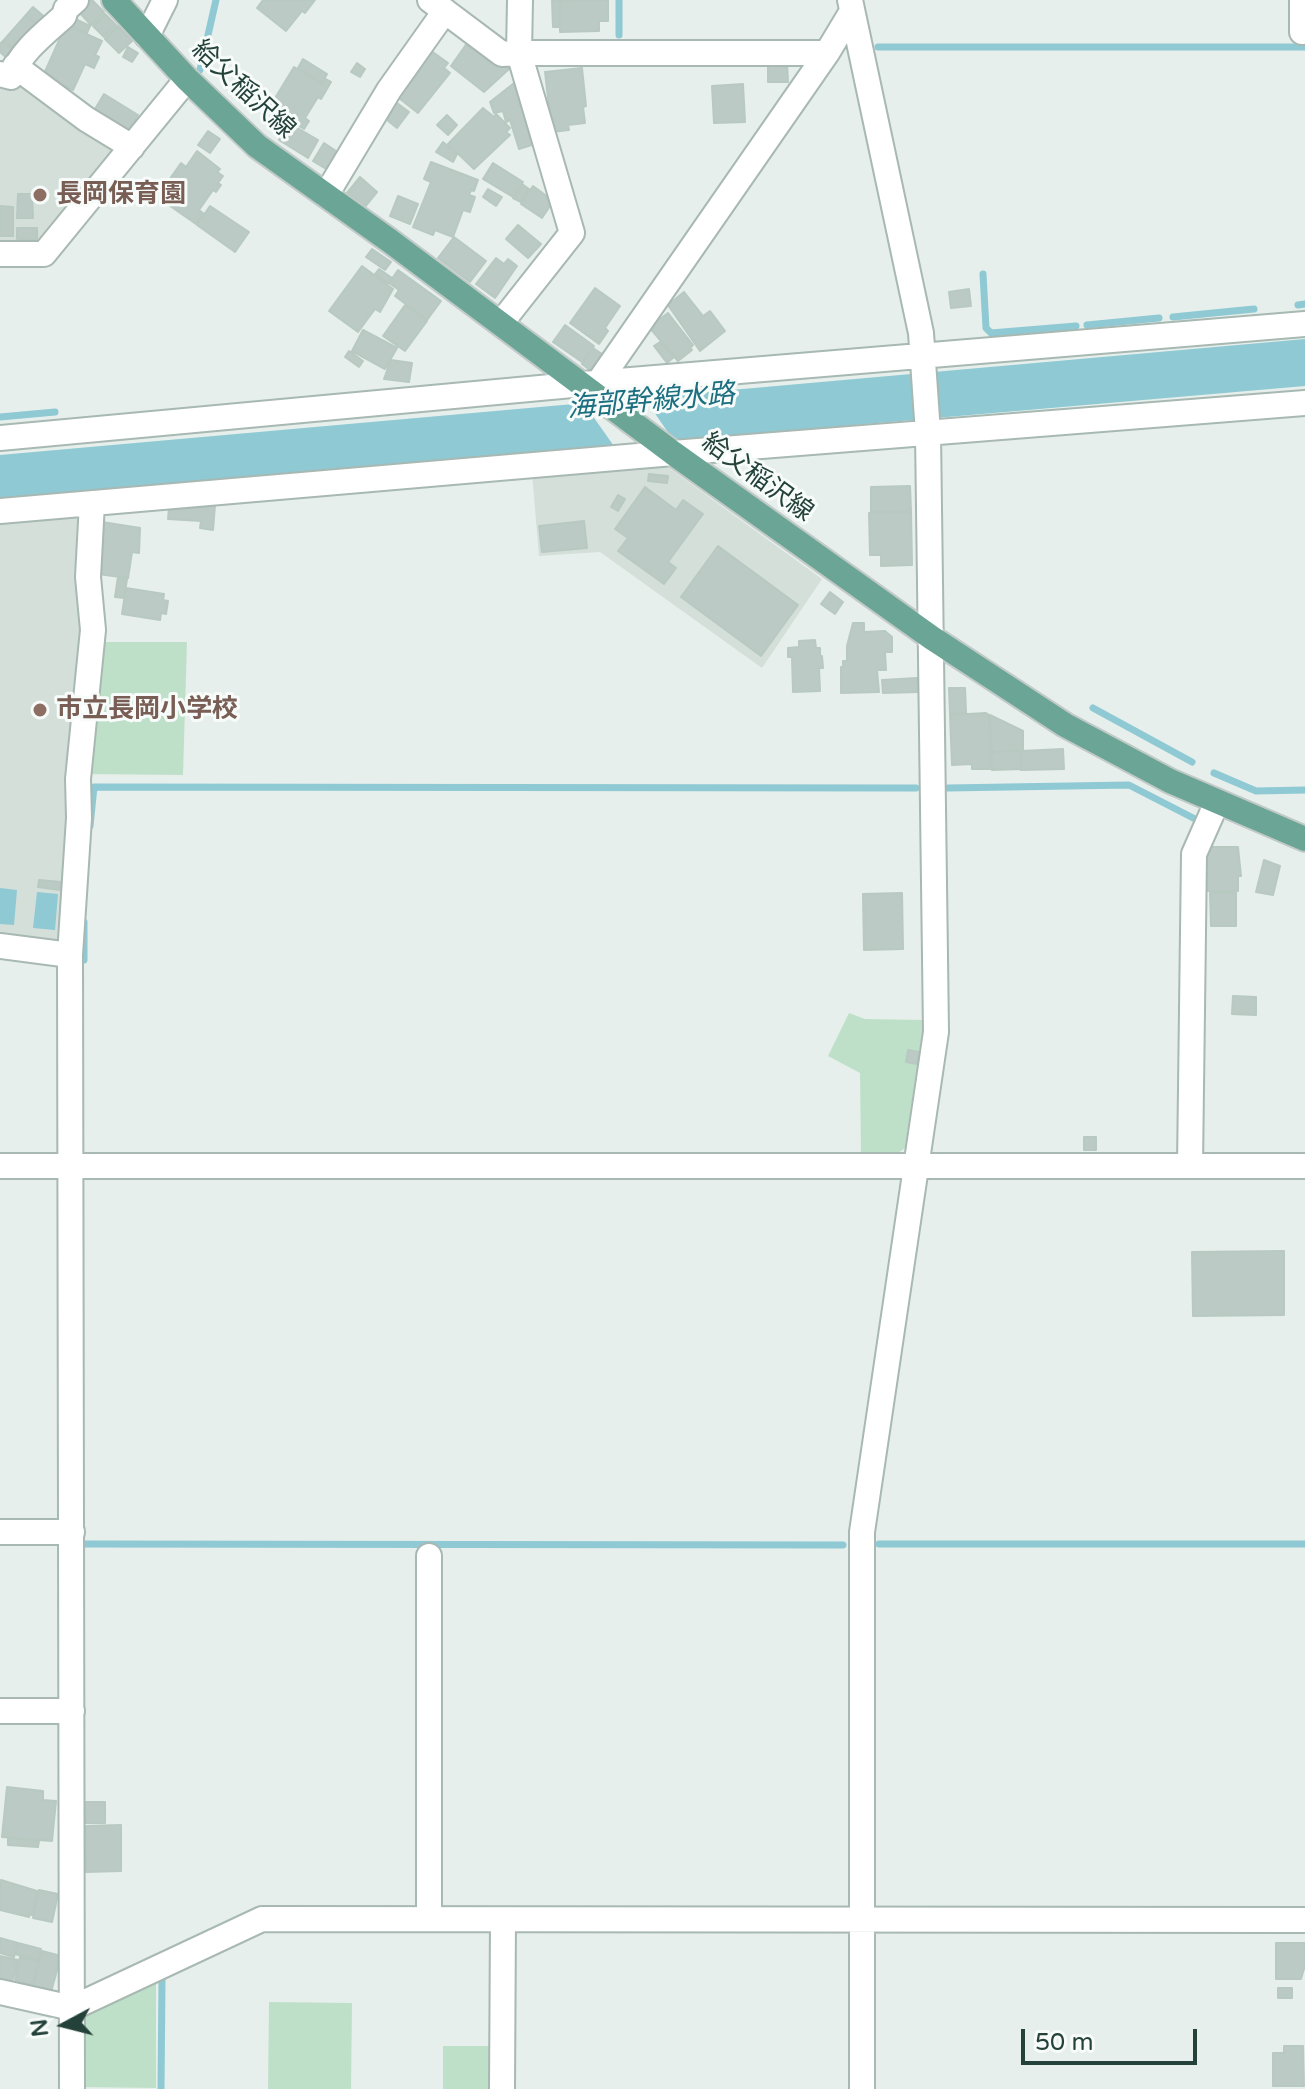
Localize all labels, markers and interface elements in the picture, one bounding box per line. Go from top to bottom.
street label: 給父稲沢線 [185,34,301,146]
place label: 長岡保育園 [56,179,186,211]
marker: 長岡保育園 [31,186,49,204]
water label: 海部幹線水路 [566,378,736,426]
street label: 給父稲沢線 [695,427,819,529]
place label: 市立長岡小学校 [56,694,238,726]
marker: 市立長岡小学校 [31,701,49,719]
north arrow [24,1985,104,2065]
scale bar [1025,2013,1201,2063]
text: N [26,2018,54,2038]
text: 50 m [1035,2028,1093,2057]

